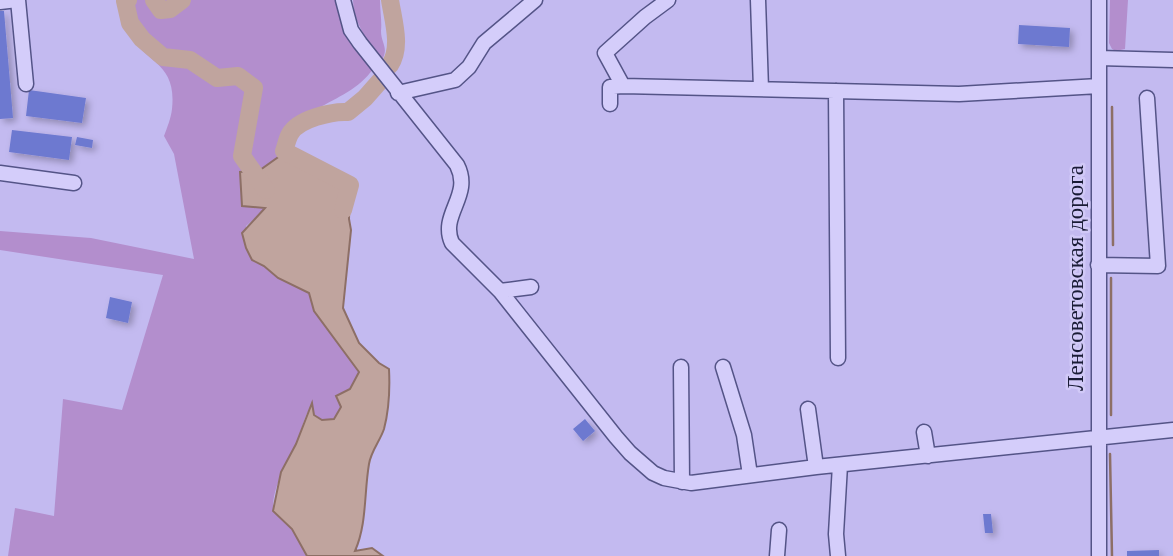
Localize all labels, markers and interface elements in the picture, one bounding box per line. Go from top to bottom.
street label: Ленсоветовская дорога [1063,165,1088,391]

